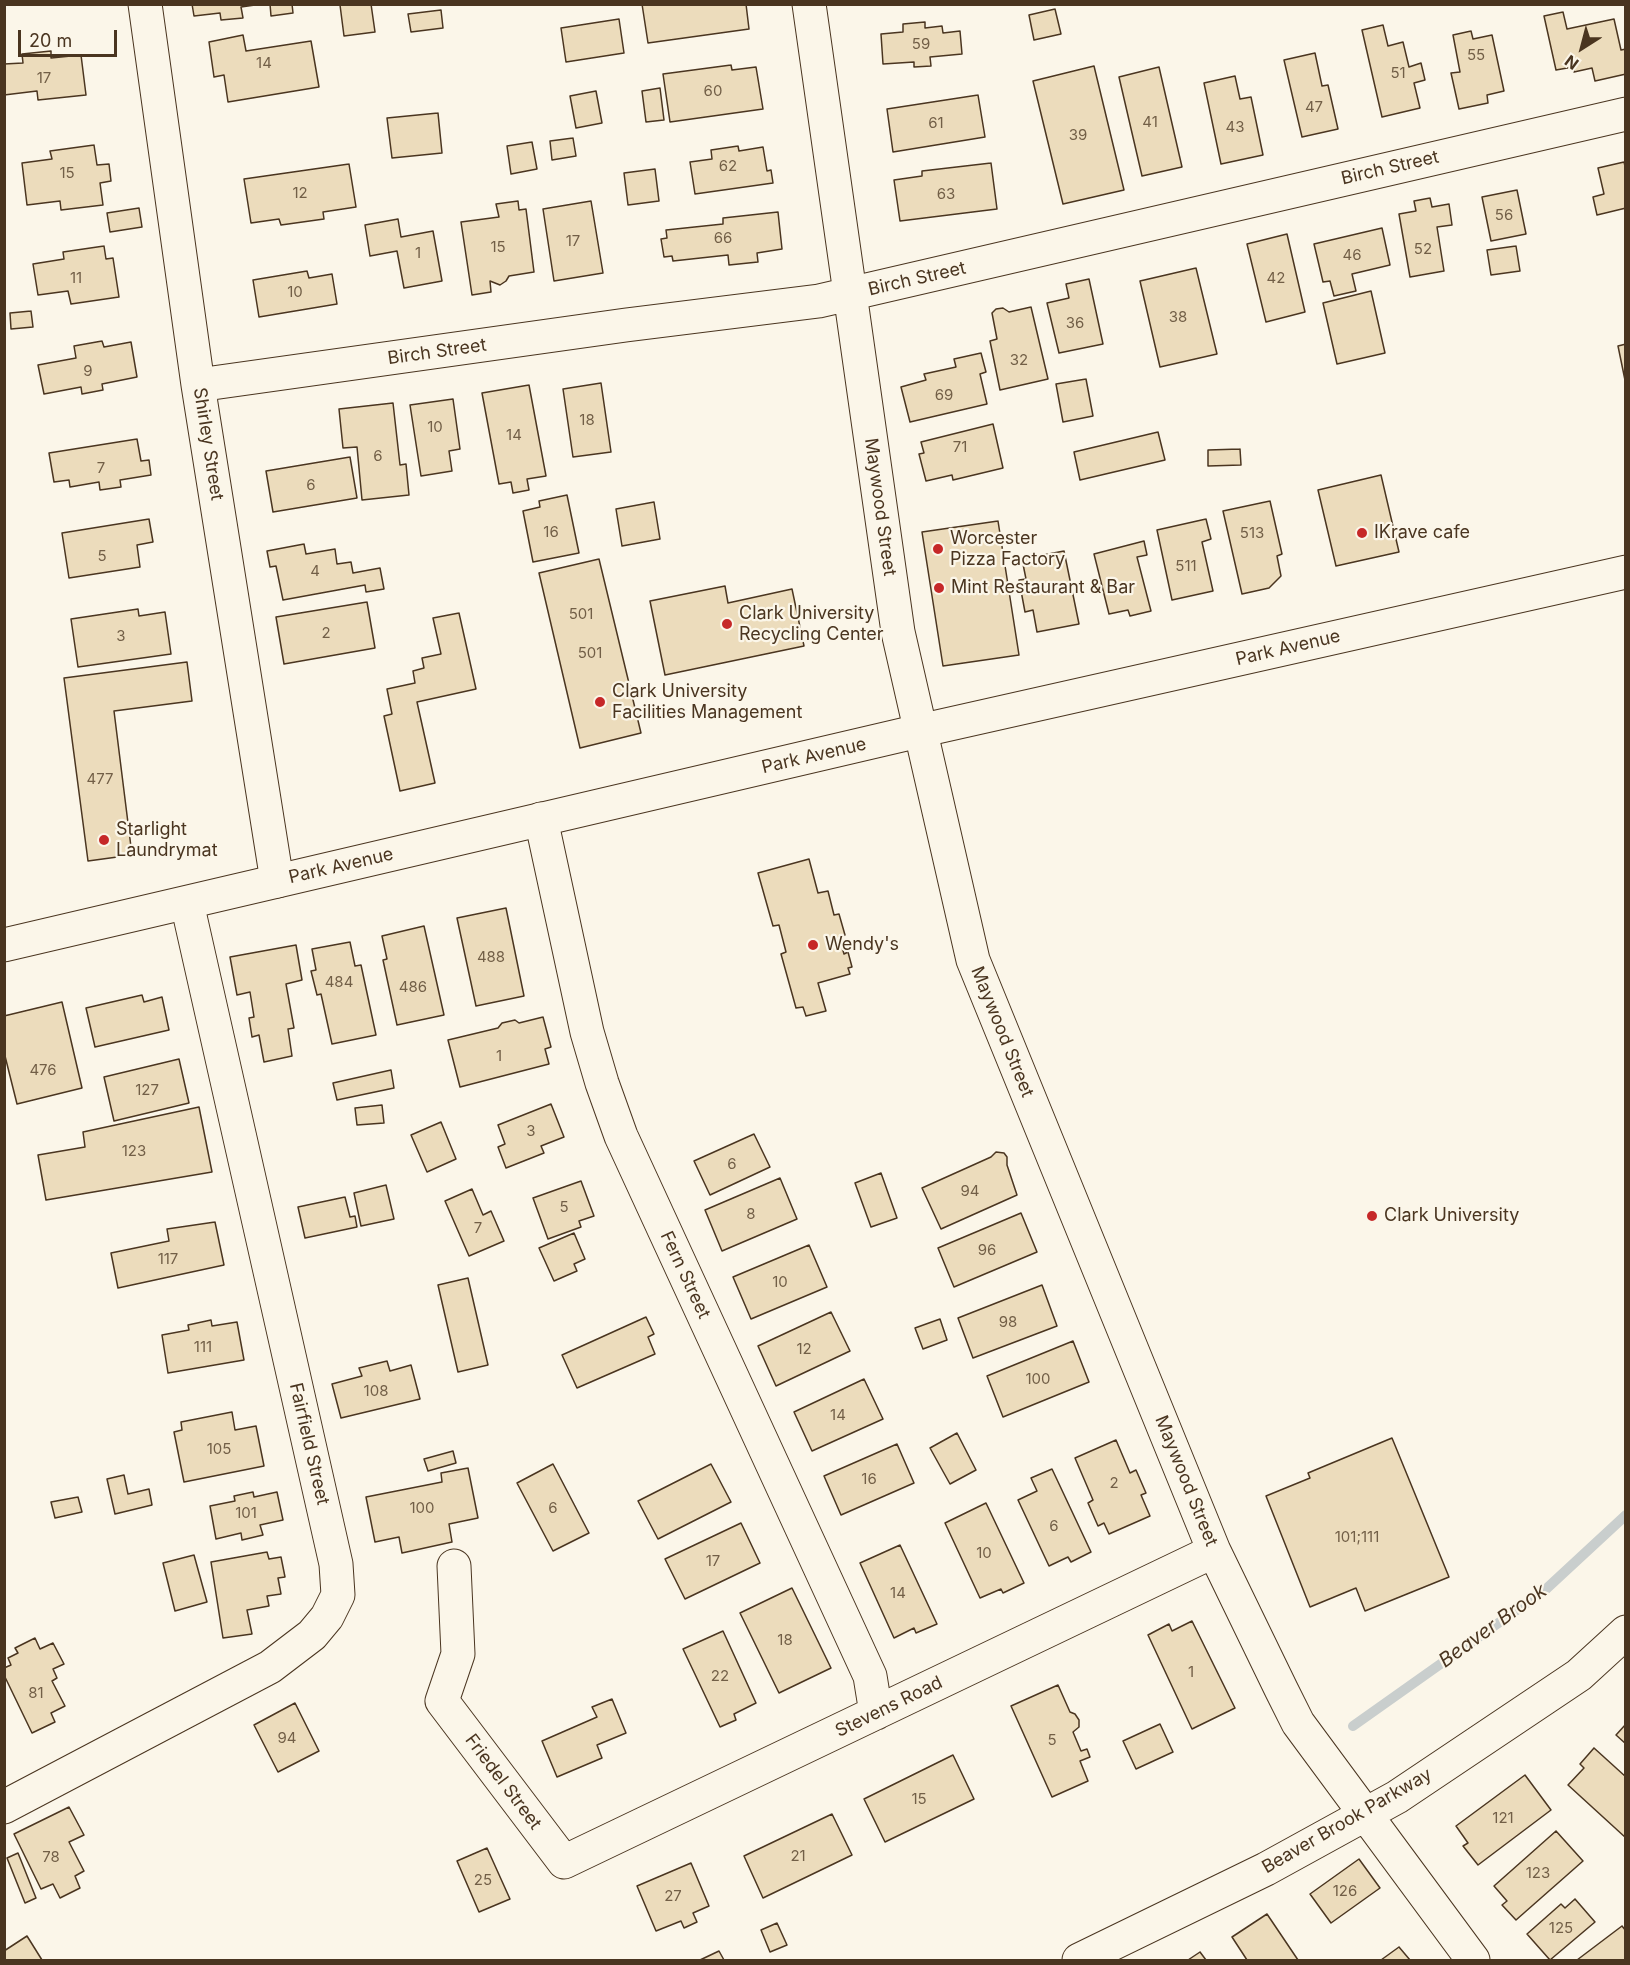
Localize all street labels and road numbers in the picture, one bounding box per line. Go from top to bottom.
street label: Birch Street [1339,146,1441,190]
street label: Birch Street [866,257,968,301]
street label: Birch Street [386,334,488,370]
street label: Shirley Street [188,386,228,502]
street label: Maywood Street [860,437,900,577]
street label: Park Avenue [1234,625,1342,671]
street label: Park Avenue [760,733,868,779]
street label: Park Avenue [287,843,395,889]
street label: Maywood Street [966,963,1038,1101]
street label: Fern Street [655,1228,715,1322]
street label: Fairfield Street [284,1381,334,1507]
street label: Maywood Street [1150,1412,1222,1550]
street label: Stevens Road [832,1672,946,1742]
street label: Friedel Street [460,1730,546,1834]
street label: Beaver Brook Parkway [1258,1764,1436,1878]

